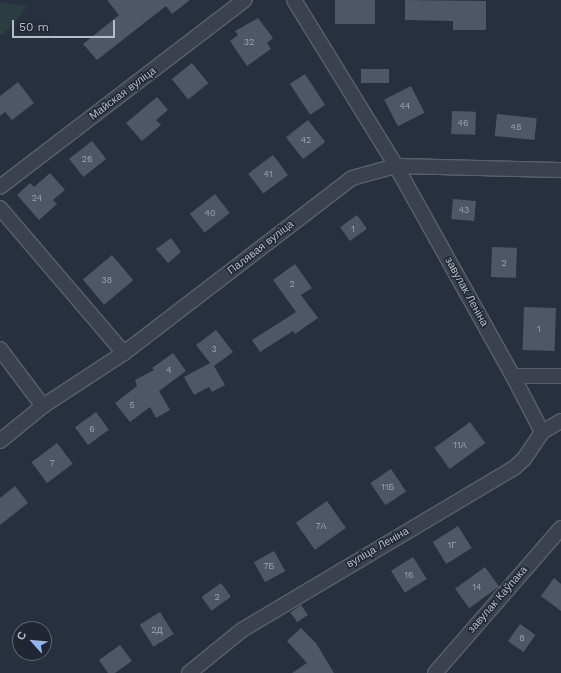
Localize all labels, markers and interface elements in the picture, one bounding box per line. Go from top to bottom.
scale bar [14,12,117,38]
text: 50 m [19,20,49,34]
house number: 32 [244,37,254,47]
street label: Майская вуліца [87,65,159,123]
house number: 44 [400,101,410,111]
house number: 46 [458,118,468,128]
house number: 48 [510,122,522,132]
house number: 42 [301,135,311,145]
house number: 26 [82,154,92,164]
house number: 41 [264,169,272,179]
house number: 24 [32,193,42,203]
house number: 43 [459,205,469,215]
house number: 40 [204,208,216,218]
street label: Палявая вуліца [225,218,297,278]
house number: 1 [351,224,355,234]
street label: завулак Леніна [442,255,490,329]
house number: 2 [501,258,507,268]
house number: 38 [102,275,112,285]
house number: 2 [289,279,295,289]
house number: 1 [537,324,541,334]
house number: 3 [211,344,217,354]
house number: 4 [166,365,172,375]
house number: 5 [129,400,135,410]
house number: 6 [89,424,95,434]
house number: 11А [453,440,467,450]
house number: 7 [49,458,55,468]
house number: 11Б [382,482,394,492]
house number: 7А [315,521,327,531]
street label: вуліца Леніна [344,525,412,571]
house number: 1Г [448,540,456,550]
house number: 7Б [264,561,274,571]
street label: завулак Каўпака [465,564,531,636]
house number: 16 [405,570,413,580]
house number: 14 [472,582,482,592]
house number: 2 [214,592,220,602]
north arrow [12,621,52,661]
house number: 2Д [151,625,163,635]
text: С [14,629,29,642]
house number: 8 [519,633,525,643]

